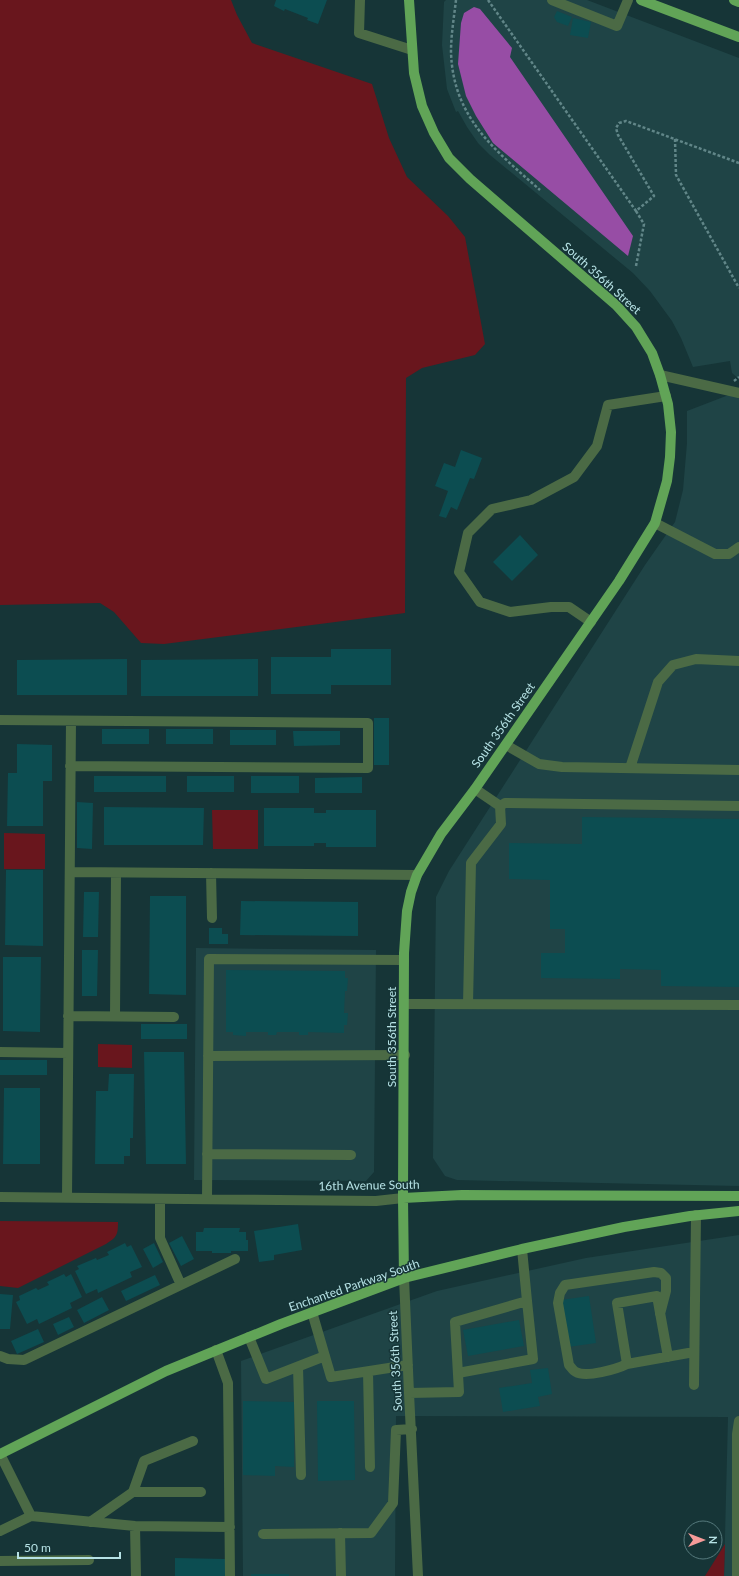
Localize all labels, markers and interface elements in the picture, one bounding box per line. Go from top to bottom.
street label: South 356th Street [560,239,645,318]
street label: South 356th Street [468,679,538,771]
street label: South 356th Street [384,986,399,1087]
street label: 16th Avenue South [318,1177,420,1193]
street label: Enchanted Parkway South [287,1256,421,1314]
street label: South 356th Street [385,1310,405,1412]
north arrow [683,1520,723,1560]
scale bar [18,1534,120,1560]
text: N [707,1536,720,1544]
text: 50 m [24,1540,51,1555]

